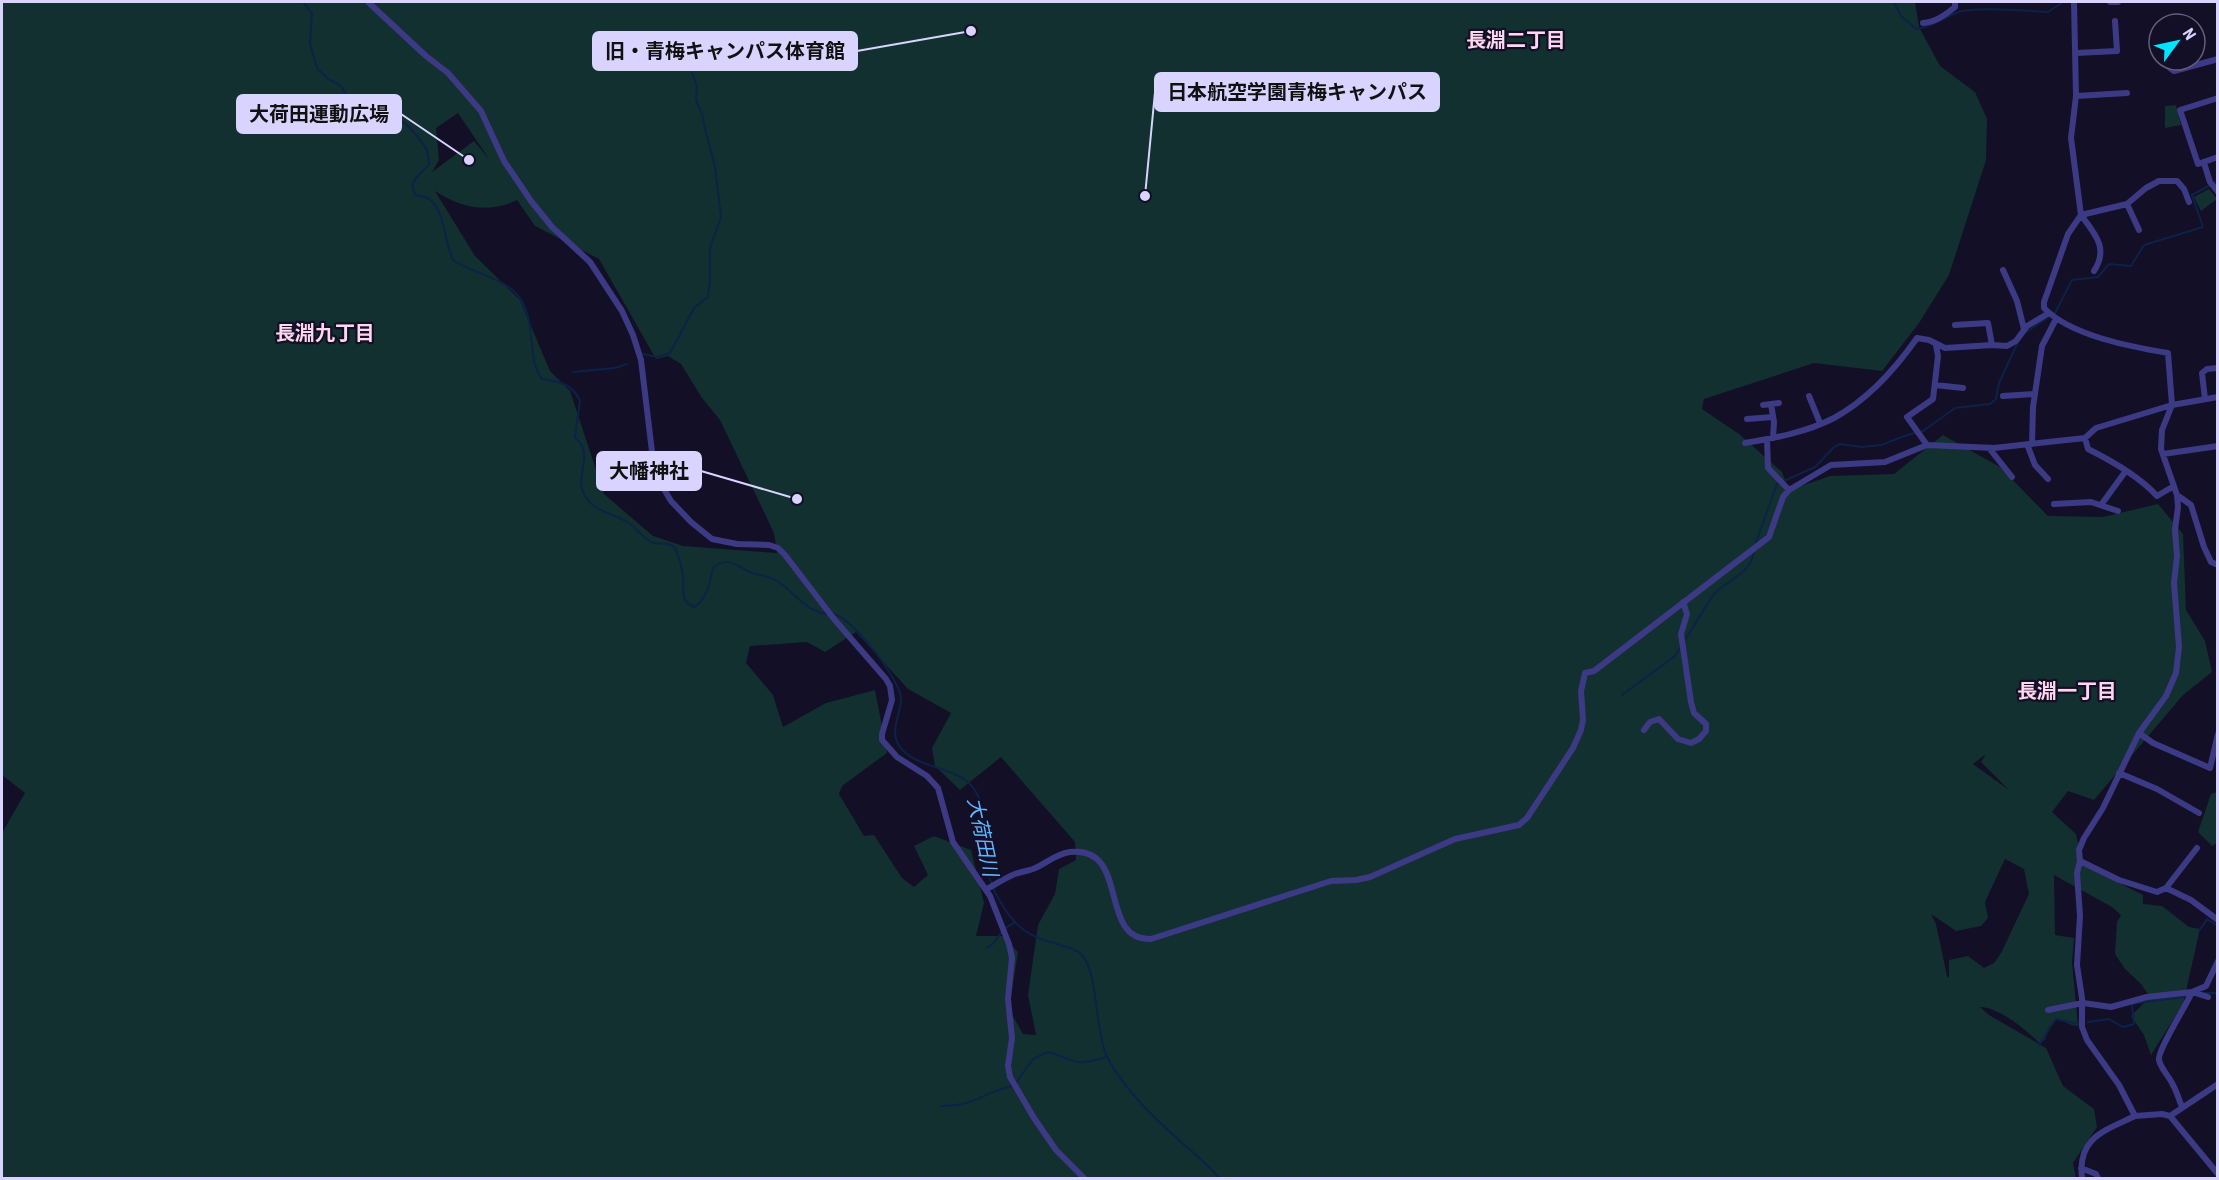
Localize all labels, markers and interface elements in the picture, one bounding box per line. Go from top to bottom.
north arrow [2147,12,2207,72]
text: N [2179,25,2200,43]
district label: 長淵二丁目 [1466,28,1566,52]
callout: 旧・青梅キャンパス体育館 [593,32,857,70]
text: 旧・青梅キャンパス体育館 [605,39,845,63]
callout: 日本航空学園青梅キャンパス [1155,73,1439,111]
text: 日本航空学園青梅キャンパス [1167,80,1427,104]
callout: 大荷田運動広場 [237,95,401,133]
text: 大荷田運動広場 [249,102,389,126]
district label: 長淵九丁目 [275,321,375,345]
callout: 大幡神社 [597,452,701,490]
text: 大幡神社 [609,459,689,483]
district label: 長淵一丁目 [2017,679,2117,703]
water label: 大荷田川 [963,795,1003,881]

